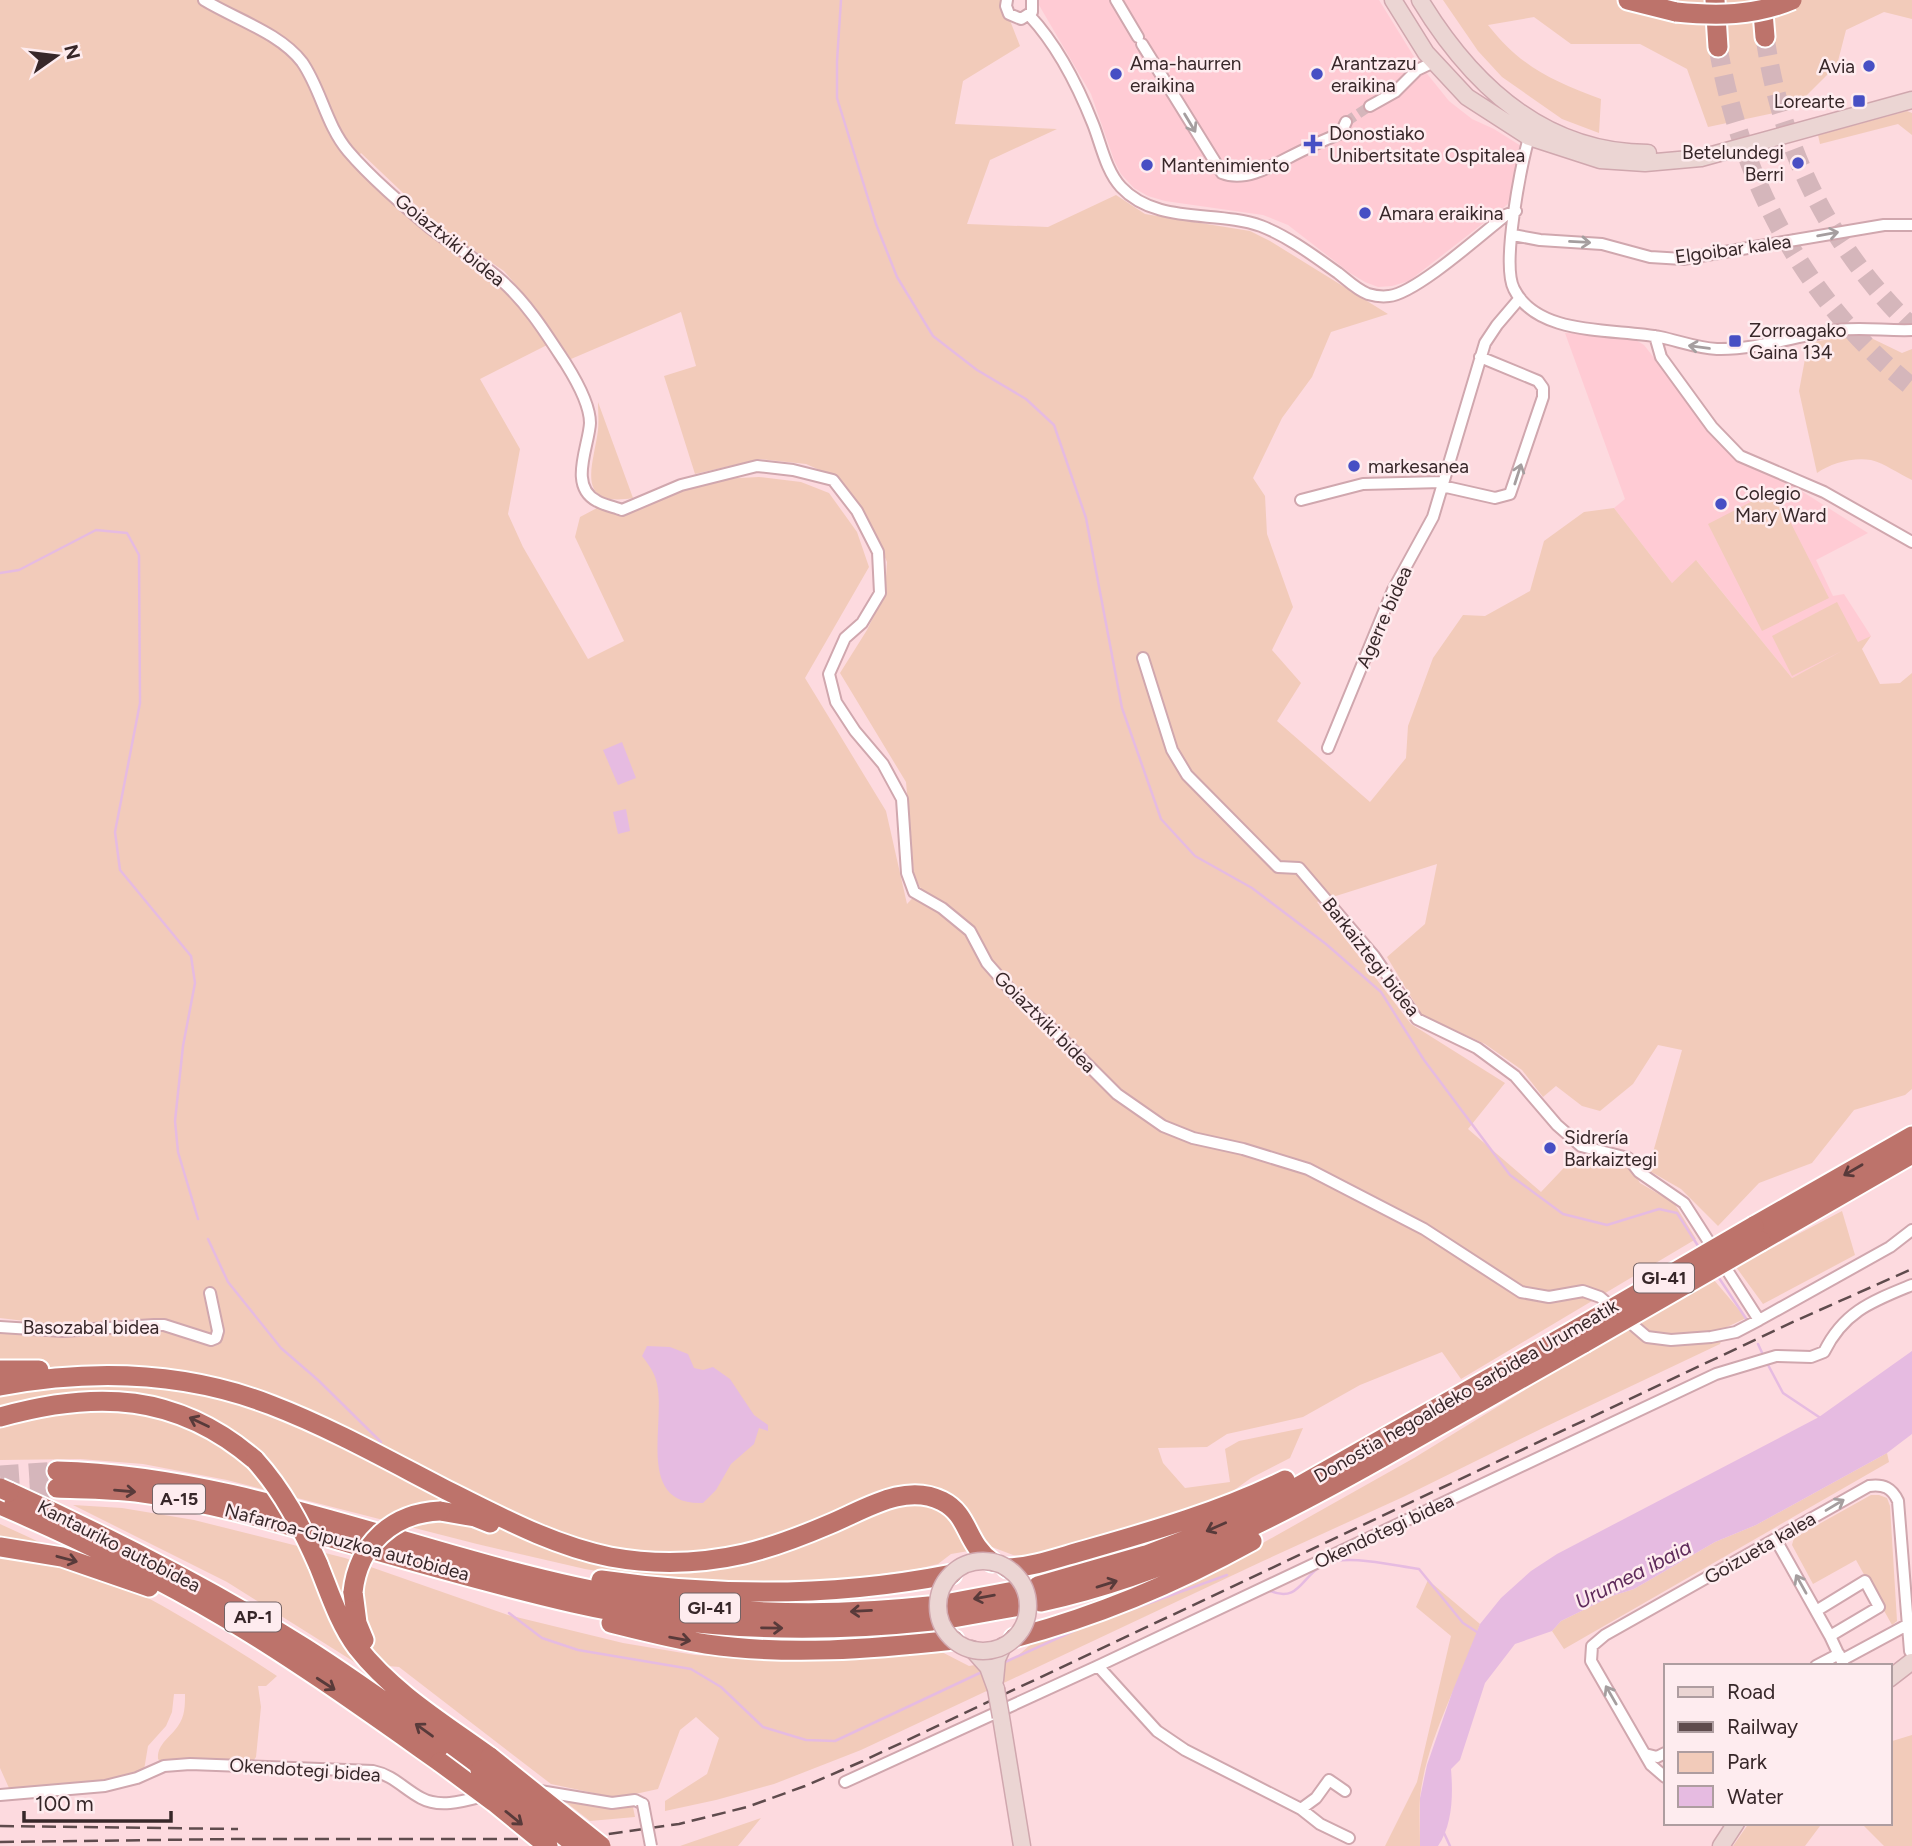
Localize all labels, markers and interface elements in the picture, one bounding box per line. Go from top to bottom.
north arrow [21,21,91,91]
text: N [59,42,85,62]
place label: Ama-haurren eraikina [1130,52,1241,97]
place label: Arantzazu eraikina [1331,52,1417,97]
place label: Avia [1818,55,1855,78]
marker: Avia [1861,58,1877,74]
marker: Ama-haurren eraikina [1108,66,1124,82]
marker: Arantzazu eraikina [1309,66,1325,82]
place label: Lorearte [1774,90,1845,113]
marker: Lorearte [1851,93,1867,109]
one-way arrow [1183,112,1197,132]
place label: Donostiako Unibertsitate Ospitalea [1329,122,1525,167]
marker: Donostiako Unibertsitate Ospitalea [1303,134,1323,154]
place label: Betelundegi Berri [1682,141,1784,186]
place label: Mantenimiento [1161,154,1290,177]
marker: Betelundegi Berri [1790,155,1806,171]
marker: Mantenimiento [1139,157,1155,173]
street label: Goiaztxiki bidea [390,189,510,291]
place label: Amara eraikina [1379,202,1503,225]
marker: Amara eraikina [1357,205,1373,221]
one-way arrow [1816,227,1839,240]
street label: Elgoibar kalea [1674,229,1792,269]
one-way arrow [1569,236,1592,249]
place label: Zorroagako Gaina 134 [1749,319,1847,364]
marker: Zorroagako Gaina 134 [1727,333,1743,349]
one-way arrow [1688,340,1711,353]
place label: markesanea [1368,455,1469,478]
marker: markesanea [1346,458,1362,474]
one-way arrow [1513,463,1526,485]
place label: Colegio Mary Ward [1735,482,1827,527]
marker: Colegio Mary Ward [1713,496,1729,512]
street label: Agerre bidea [1351,563,1417,671]
street label: Barkaiztegi bidea [1317,893,1425,1021]
street label: Goiaztxiki bidea [989,966,1101,1078]
place label: Sidrería Barkaiztegi [1564,1126,1657,1171]
marker: Sidrería Barkaiztegi [1542,1140,1558,1156]
one-way arrow [1843,1163,1863,1177]
road number: GI-41 [1634,1264,1694,1293]
street label: Donostia hegoaldeko sarbidea Urumeatik [1310,1294,1623,1488]
street label: Basozabal bidea [23,1316,159,1339]
one-way arrow [189,1415,210,1428]
road number: A-15 [153,1484,205,1514]
one-way arrow [113,1485,136,1498]
street label: Okendotegi bidea [1311,1489,1457,1573]
street label: Kantauriko autobidea [34,1495,204,1597]
street label: Nafarroa-Gipuzkoa autobidea [222,1498,472,1586]
one-way arrow [1824,1498,1844,1512]
street label: Goizueta kalea [1700,1507,1820,1589]
one-way arrow [1206,1521,1227,1534]
water label: Urumea ibaia [1571,1534,1695,1614]
one-way arrow [55,1553,78,1566]
one-way arrow [1794,1574,1807,1595]
one-way arrow [1095,1577,1117,1590]
one-way arrow [973,1591,996,1604]
road number: GI-41 [680,1594,740,1623]
road number: AP-1 [225,1602,281,1632]
one-way arrow [850,1605,873,1618]
one-way arrow [761,1622,784,1635]
one-way arrow [668,1633,691,1647]
legend [1664,1664,1891,1825]
one-way arrow [316,1677,336,1691]
text: Road [1727,1679,1775,1704]
one-way arrow [1604,1685,1618,1705]
text: Railway [1727,1714,1798,1739]
one-way arrow [415,1723,434,1738]
text: Park [1727,1749,1768,1774]
street label: Okendotegi bidea [229,1753,381,1787]
scale bar [24,1780,172,1824]
text: Water [1727,1784,1783,1809]
text: 100 m [35,1791,94,1816]
one-way arrow [505,1810,523,1826]

